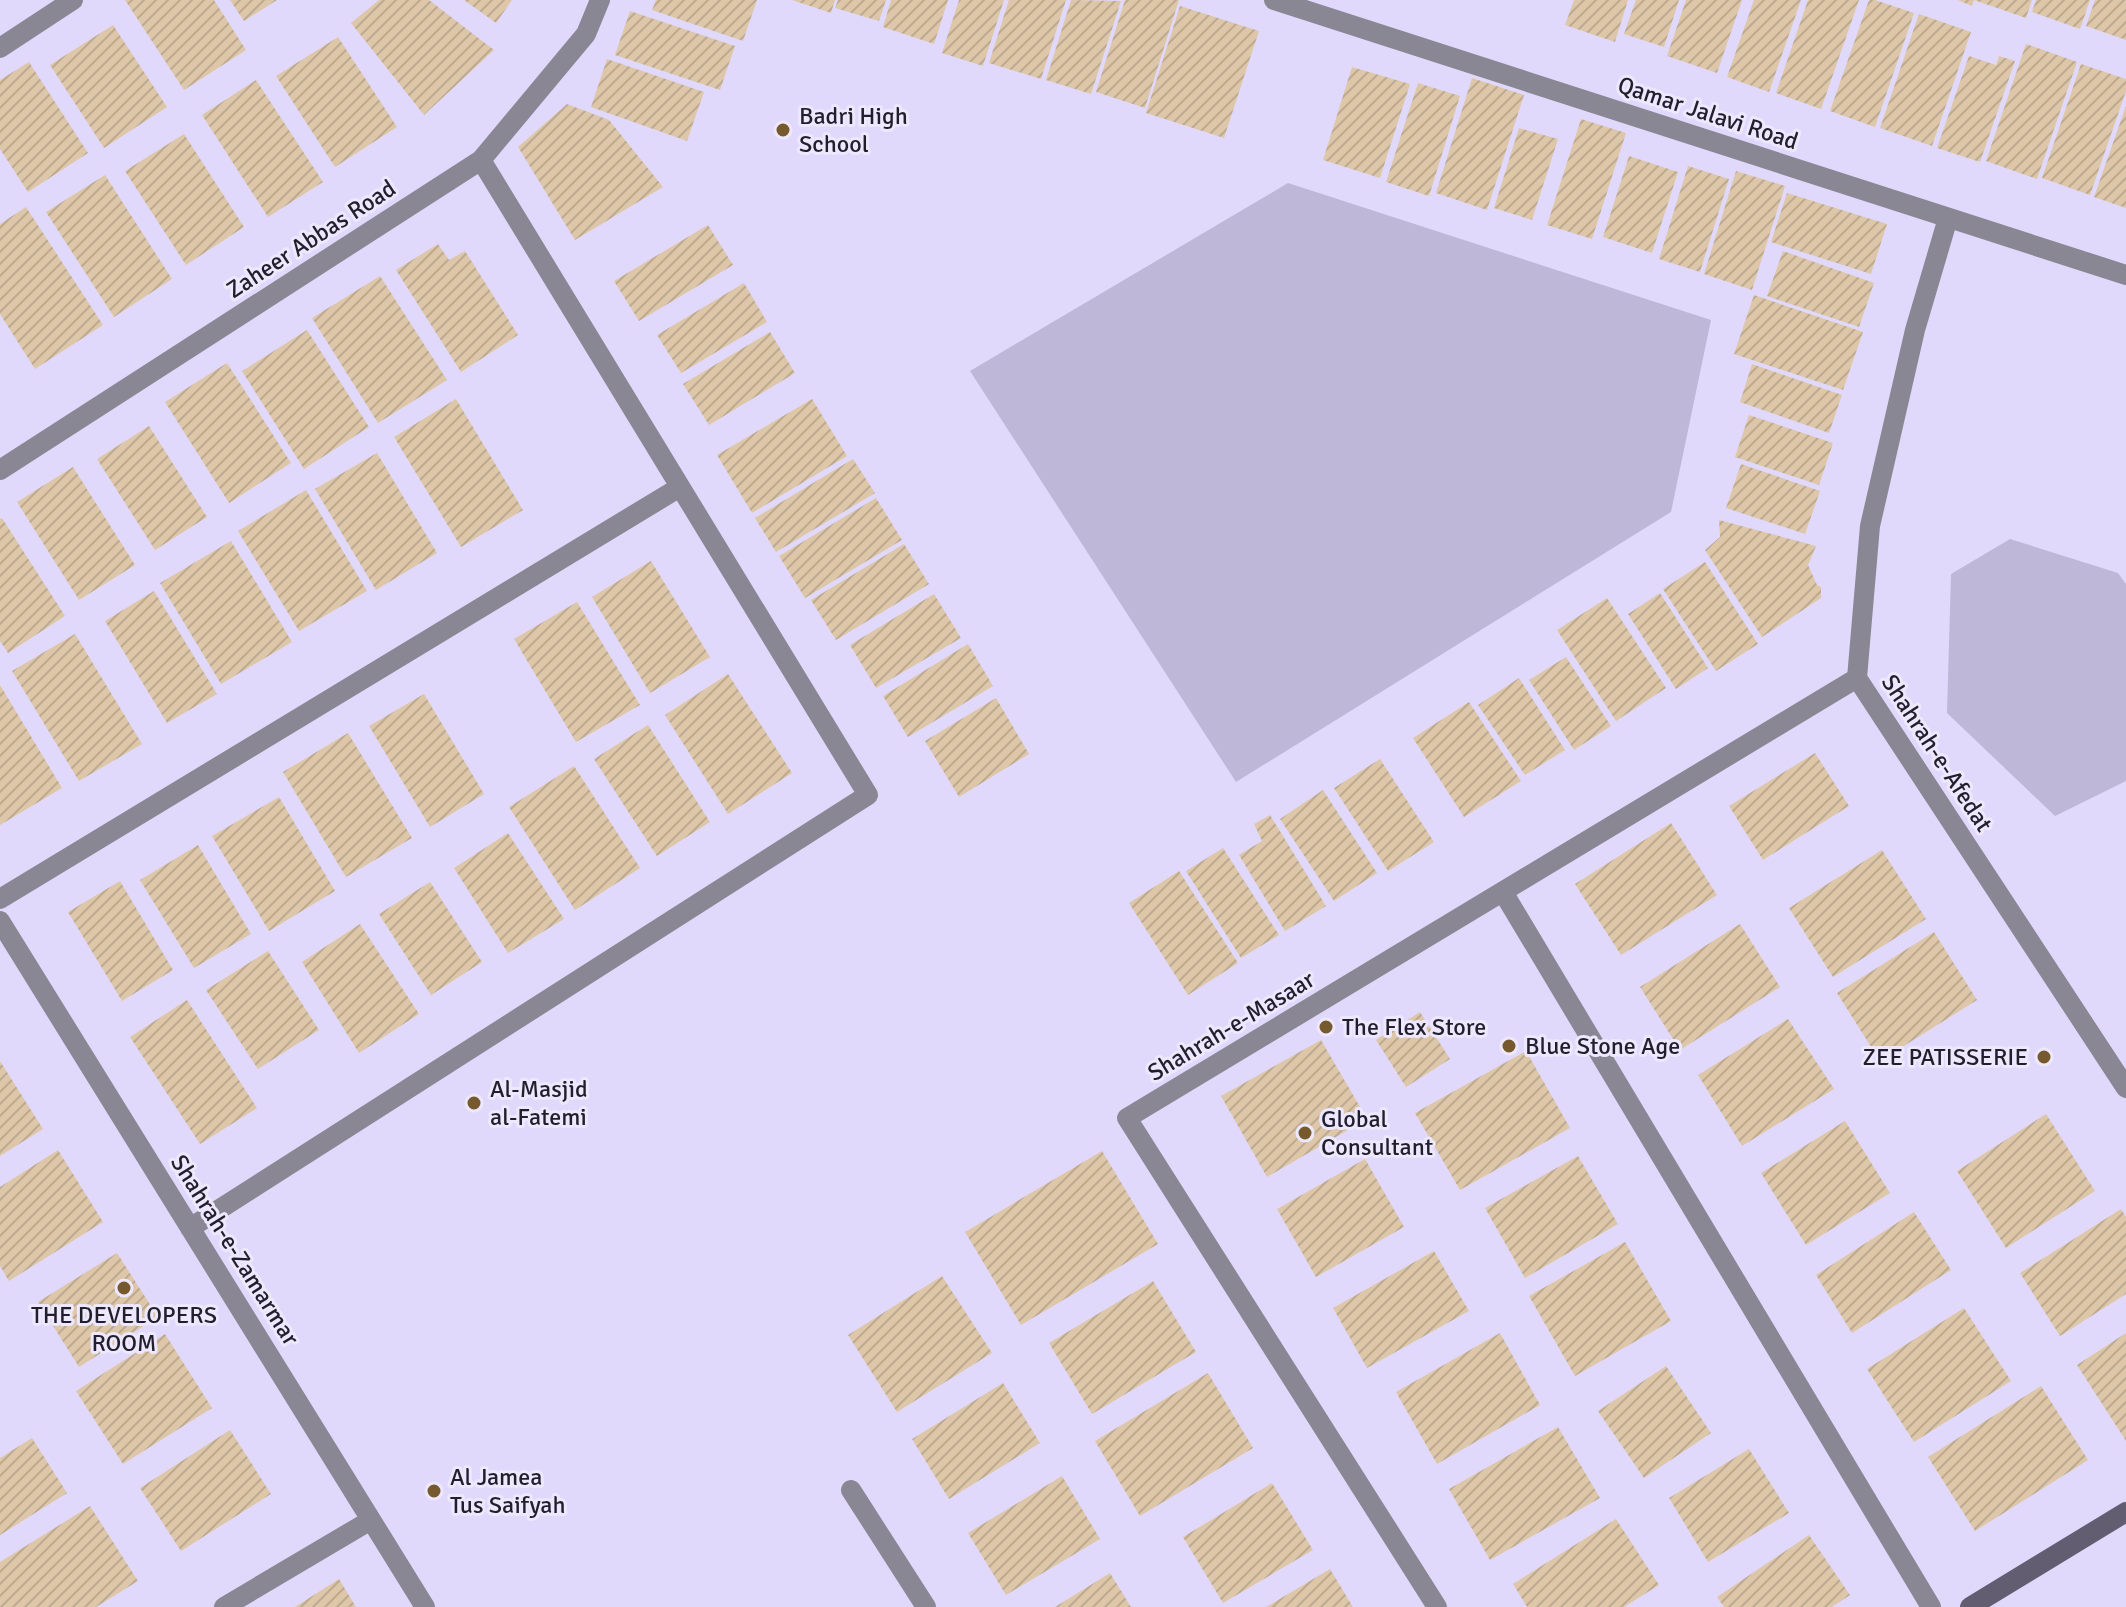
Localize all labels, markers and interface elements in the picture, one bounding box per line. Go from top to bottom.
street label: Qamar Jalavi Road [1614,70,1802,156]
place label: Badri High School [799,101,908,159]
marker: Badri High School [774,121,792,139]
street label: Zaheer Abbas Road [221,173,401,305]
street label: Shahrah-e-Afedat [1875,669,1999,837]
street label: Shahrah-e-Masaar [1142,964,1320,1088]
place label: The Flex Store [1342,1012,1486,1042]
marker: The Flex Store [1317,1018,1335,1036]
place label: Blue Stone Age [1525,1031,1680,1061]
marker: Blue Stone Age [1500,1037,1518,1055]
place label: ZEE PATISSERIE [1863,1042,2028,1072]
marker: ZEE PATISSERIE [2035,1048,2053,1066]
place label: Al-Masjid al-Fatemi [490,1074,588,1132]
marker: Al-Masjid al-Fatemi [465,1094,483,1112]
place label: Global Consultant [1321,1104,1433,1162]
marker: Global Consultant [1296,1124,1314,1142]
street label: Shahrah-e-Zamarmar [164,1149,306,1351]
marker: THE DEVELOPERS ROOM [115,1279,133,1297]
place label: THE DEVELOPERS ROOM [31,1300,217,1358]
place label: Al Jamea Tus Saifyah [450,1462,566,1520]
marker: Al Jamea Tus Saifyah [425,1482,443,1500]

